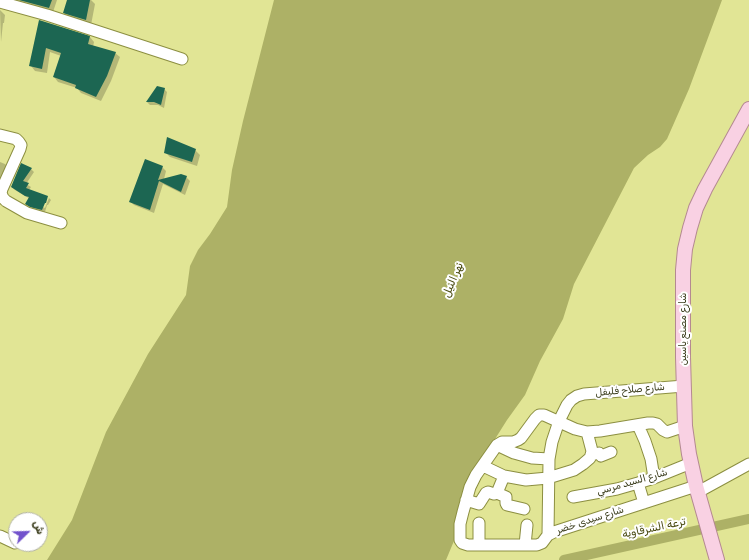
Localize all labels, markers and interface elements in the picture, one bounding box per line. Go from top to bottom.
water label: نهر النيل [440,260,466,300]
street label: شارع مصنع ياسين [677,293,689,365]
street label: شارع صلاح فليفل [595,381,665,399]
street label: شارع السيد مرسي [595,466,669,498]
street label: شارع سيدى خضر [555,503,625,537]
north arrow [8,512,48,552]
water label: ترعة الشرقاوية [621,515,687,541]
text: ش [30,519,47,536]

